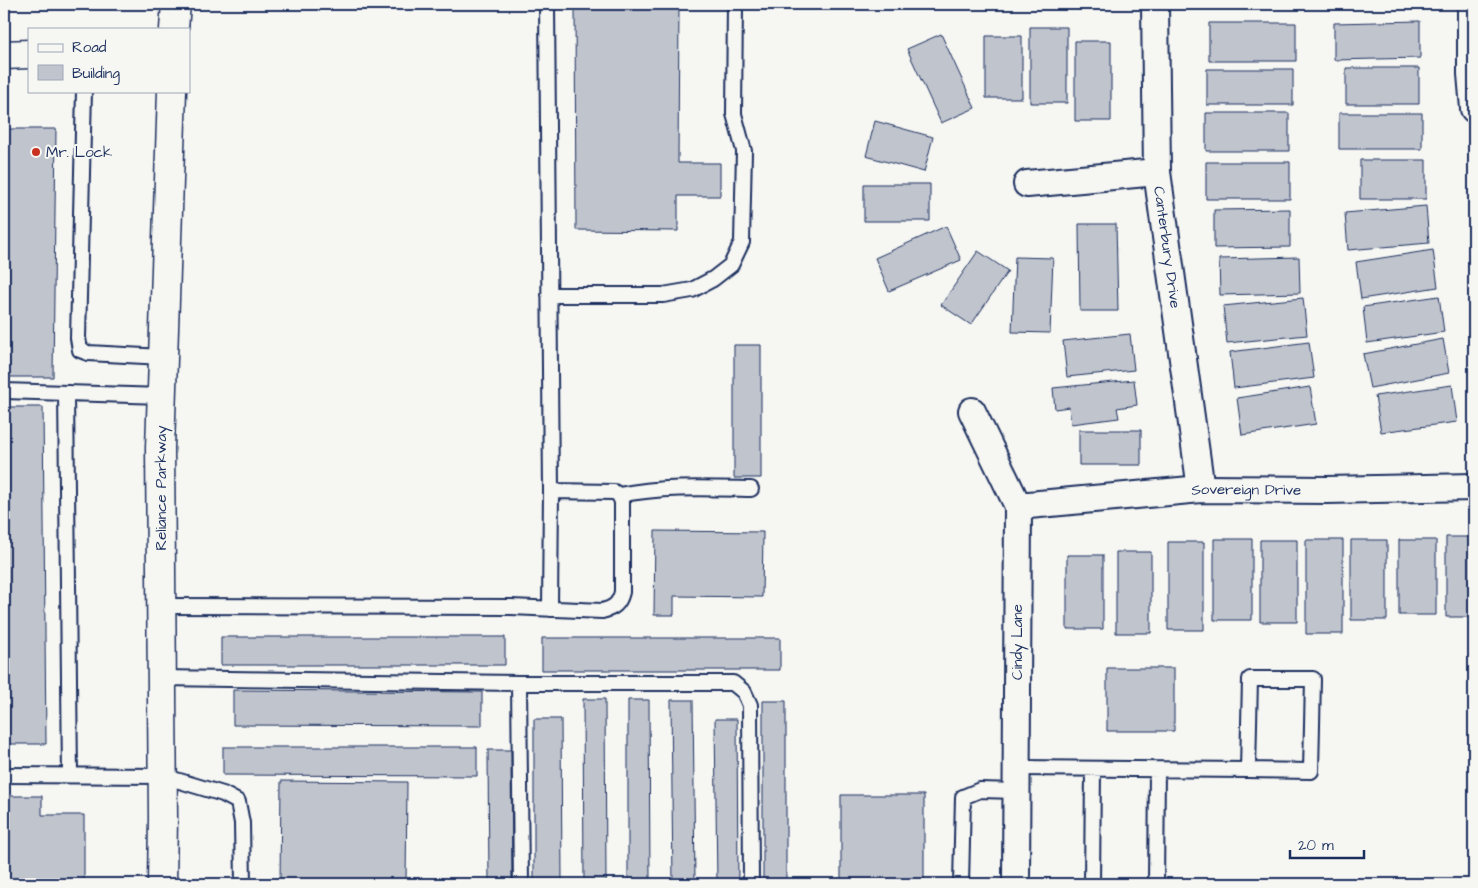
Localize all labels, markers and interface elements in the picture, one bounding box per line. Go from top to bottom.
legend [28,28,190,92]
text: Road [72,37,107,58]
text: Building [72,63,120,85]
place label: Mr. Lock [46,142,112,163]
marker: Mr. Lock [30,146,42,158]
street label: Canterbury Drive [1149,185,1186,310]
street label: Reliance Parkway [151,426,173,550]
street label: Sovereign Drive [1190,478,1301,501]
street label: Cindy Lane [1007,604,1029,680]
scale bar [1290,828,1364,860]
text: 20 m [1298,835,1334,856]

